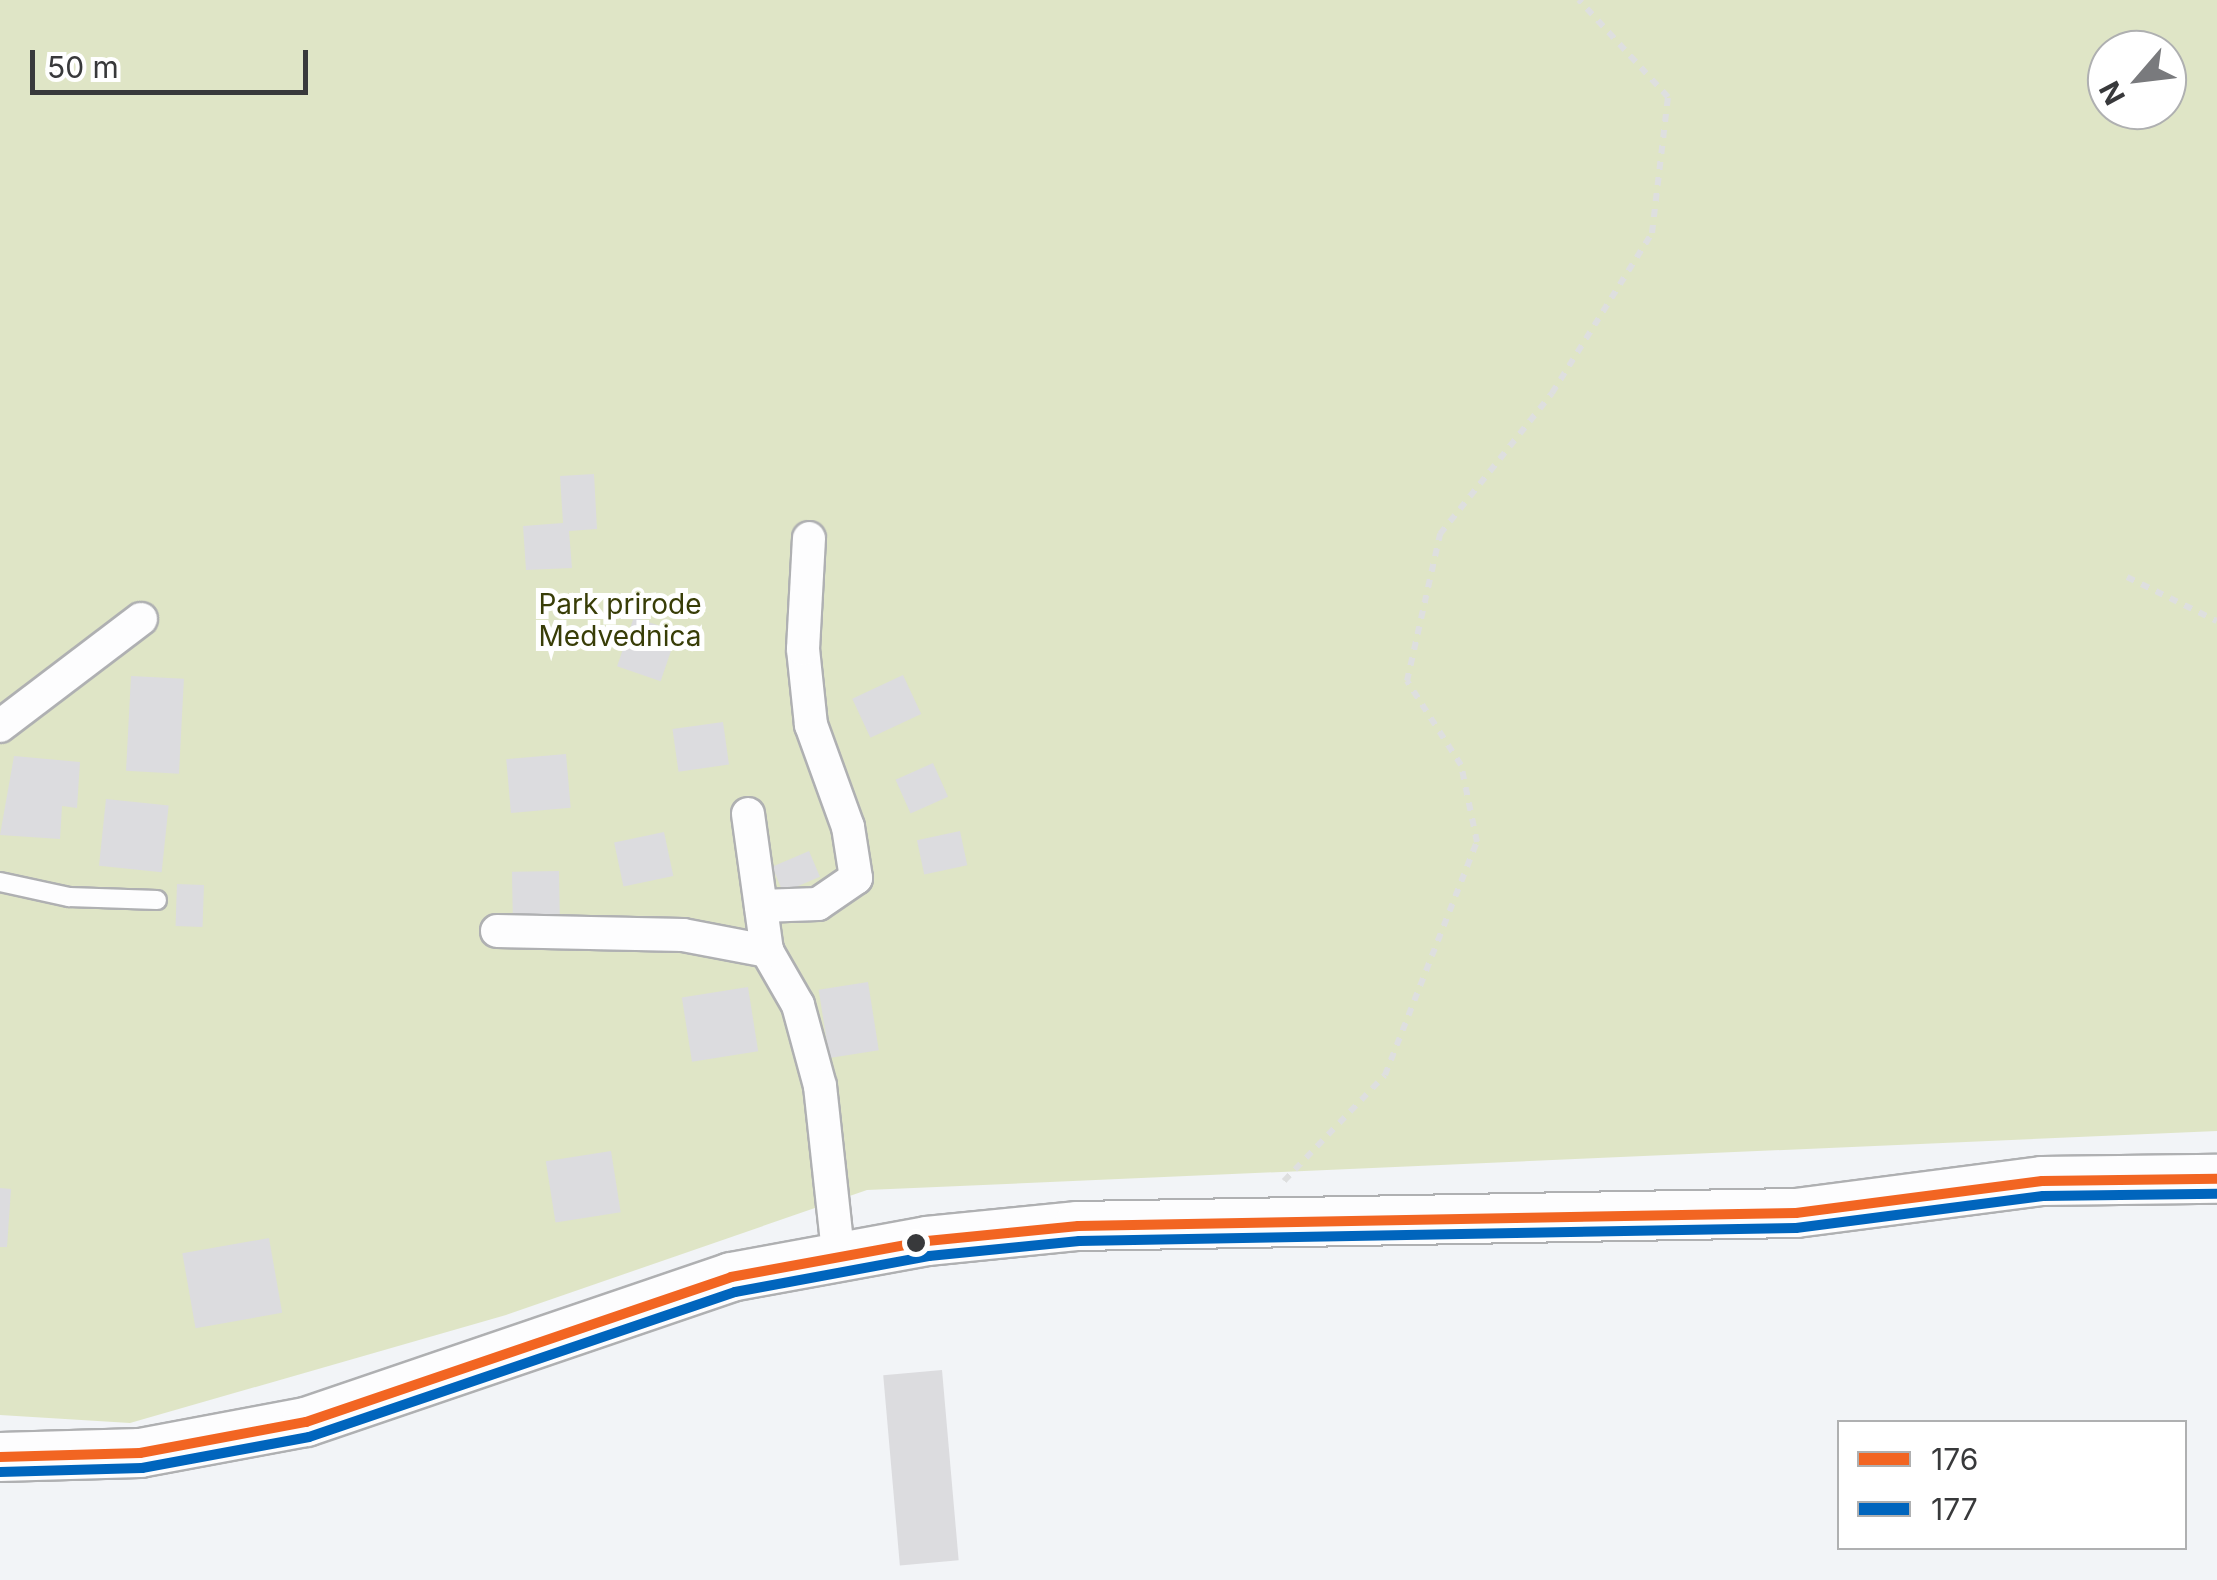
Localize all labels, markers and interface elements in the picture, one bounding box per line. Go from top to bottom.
scale bar [35,30,312,92]
north arrow [2087,30,2187,130]
text: 50 m [47,49,119,85]
text: N [2092,76,2132,111]
park label: Park prirode Medvednica [538,587,702,653]
unlabelled marker [906,1233,926,1253]
legend [1837,1420,2187,1550]
text: 176 [1931,1441,1978,1477]
text: 177 [1931,1491,1978,1527]

